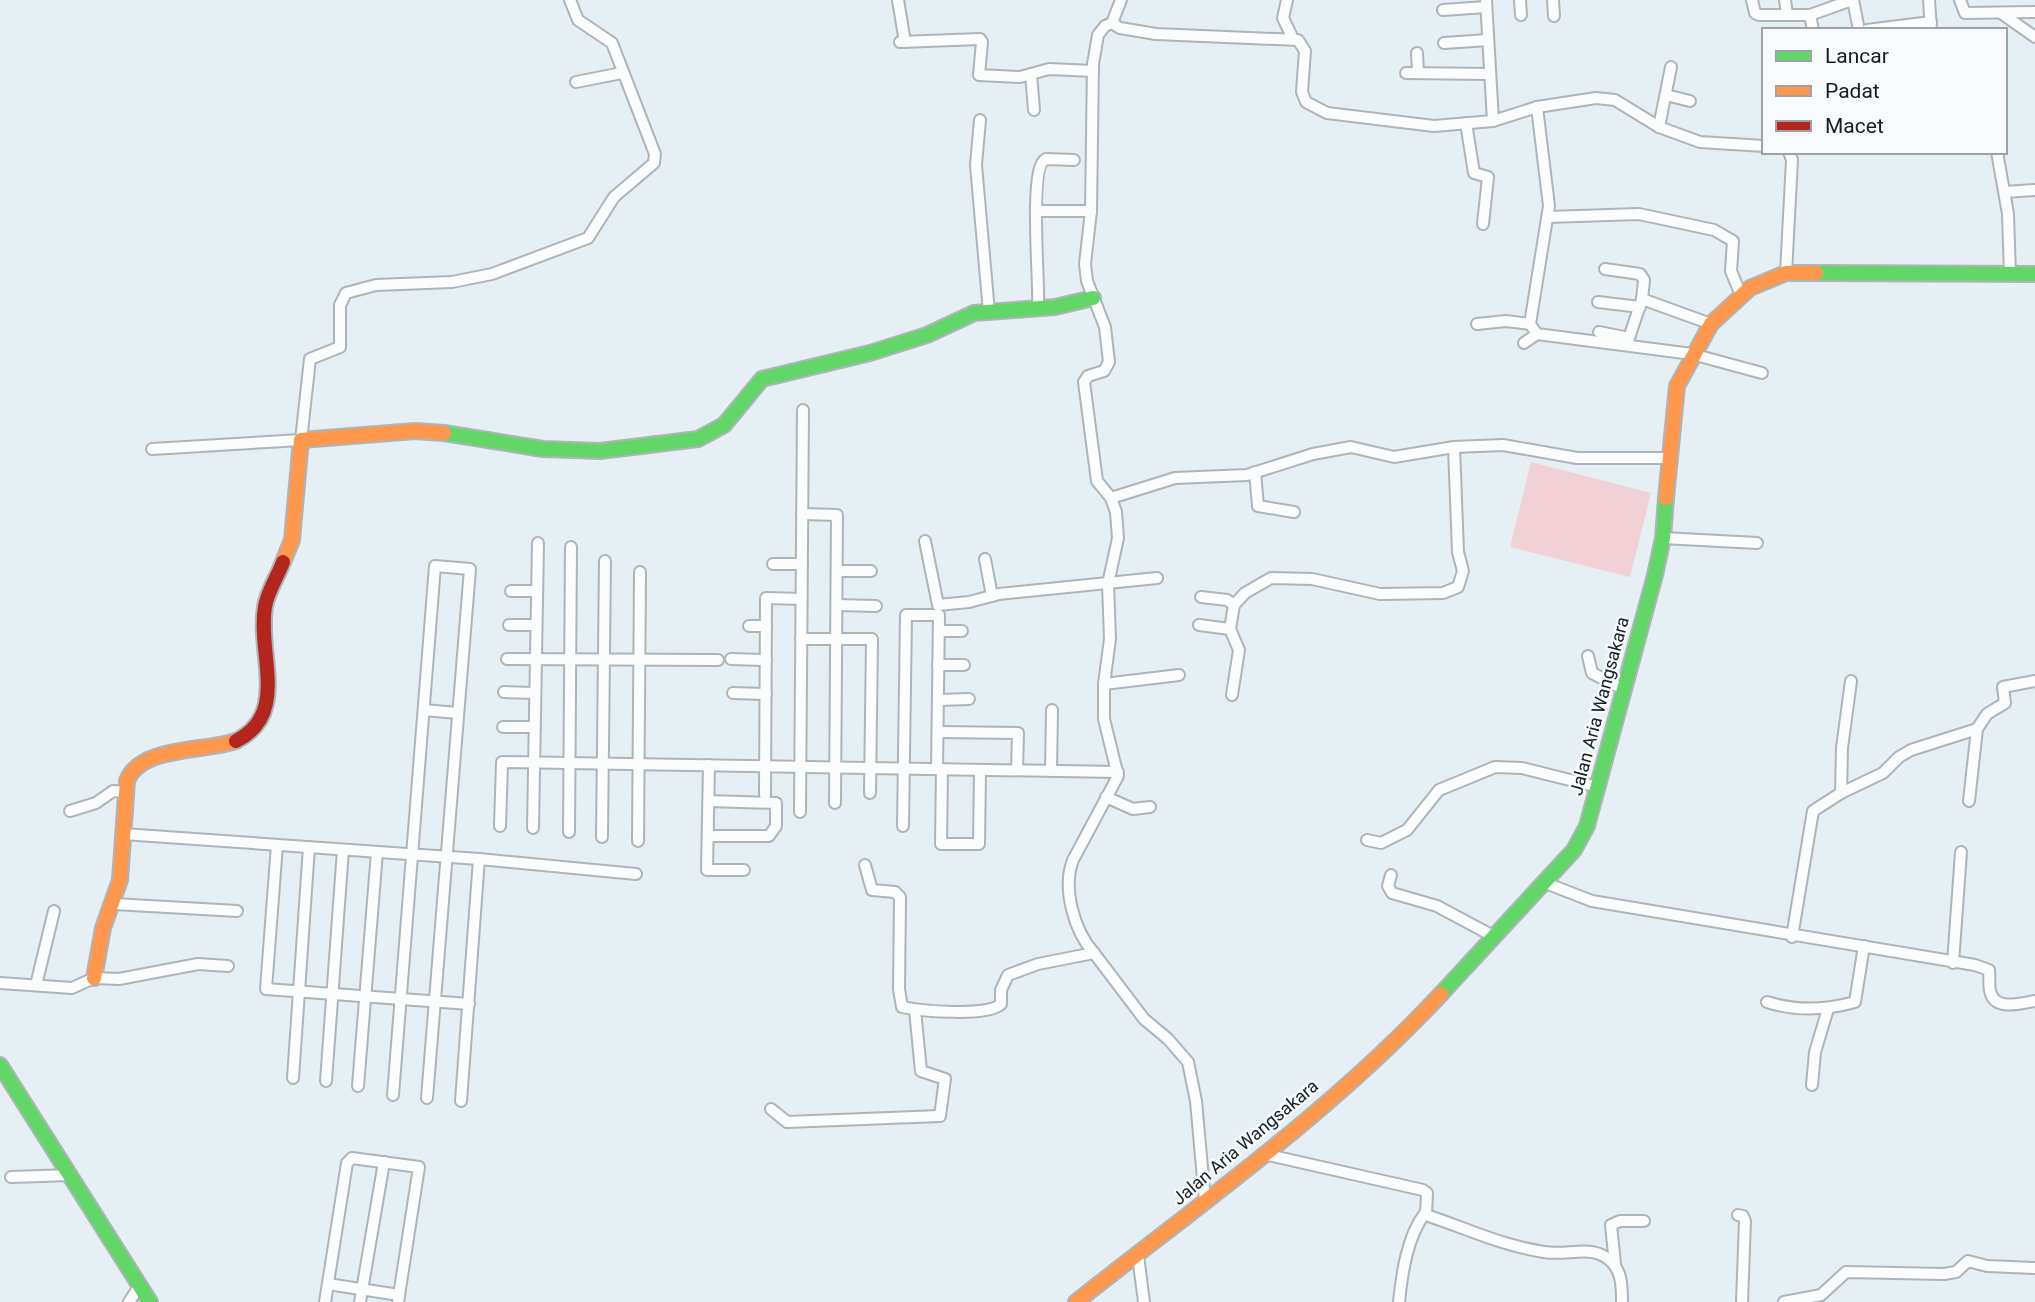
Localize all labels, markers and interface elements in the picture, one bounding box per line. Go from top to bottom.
legend [1762,28,2007,154]
text: Lancar [1825,44,1889,68]
text: Padat [1825,79,1880,103]
text: Macet [1825,114,1884,138]
street label: Jalan Aria Wangsakara [1565,615,1633,797]
street label: Jalan Aria Wangsakara [1168,1075,1322,1209]

